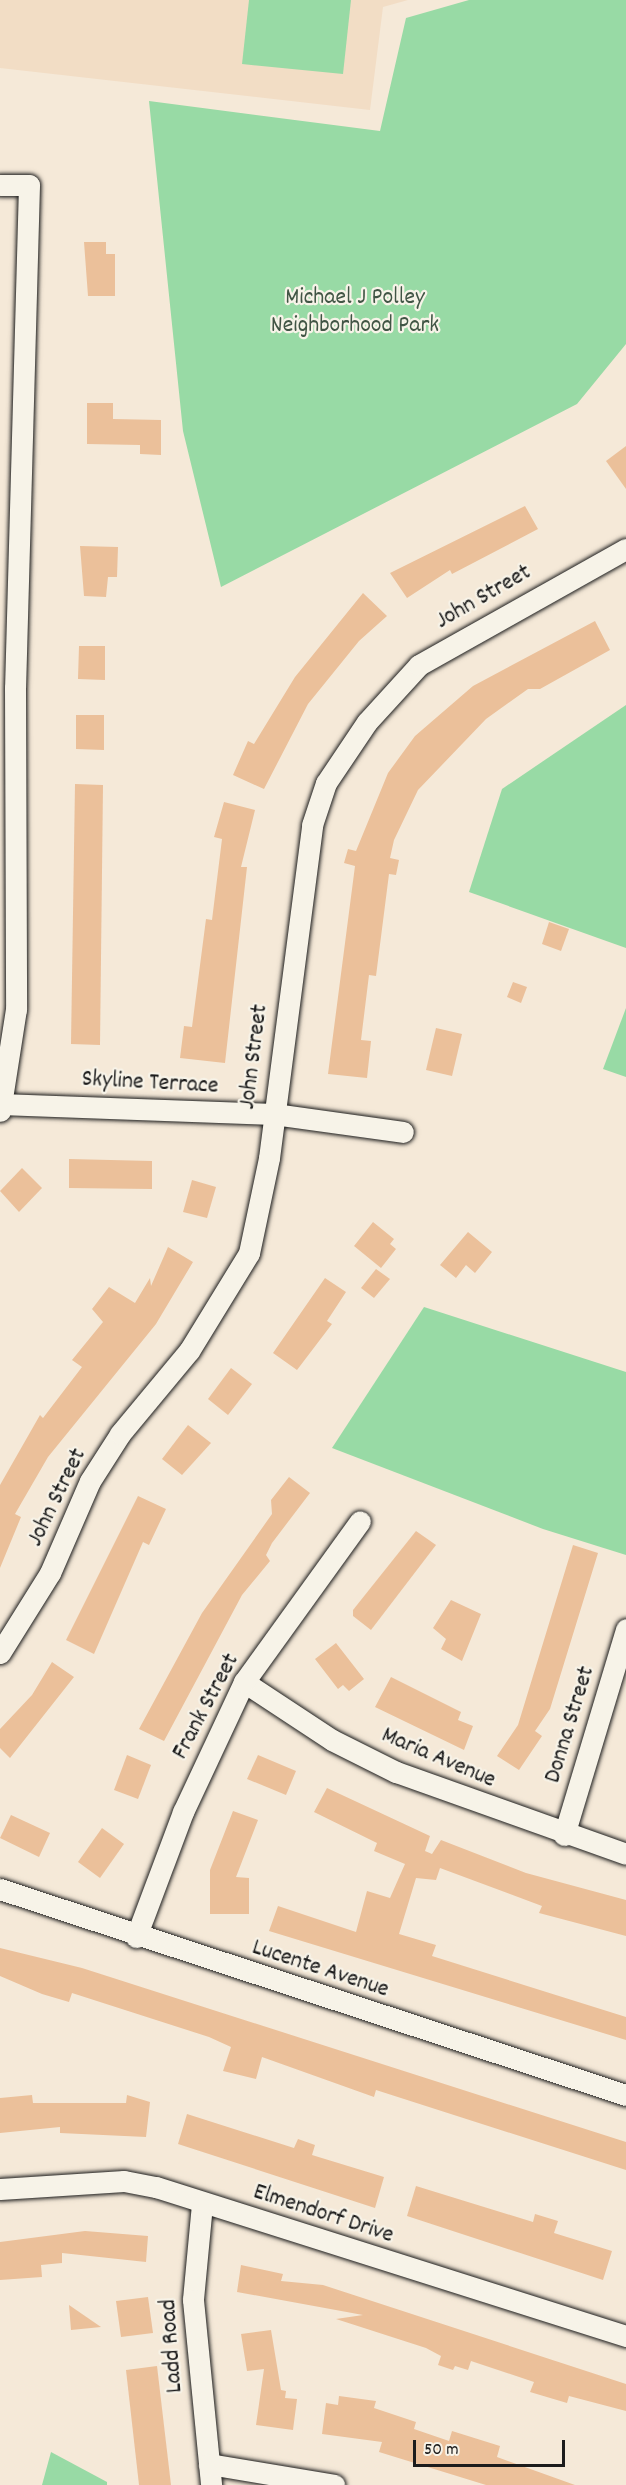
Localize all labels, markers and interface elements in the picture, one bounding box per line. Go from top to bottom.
park label: Michael J Polley Neighborhood Park [271,285,439,341]
street label: John Street [431,559,537,637]
street label: John Street [234,1003,276,1111]
street label: Skyline Terrace [81,1066,219,1102]
street label: John Street [22,1444,94,1552]
street label: Frank Street [167,1649,247,1765]
street label: Donna Street [540,1663,602,1787]
street label: Maria Avenue [377,1722,499,1796]
street label: Lucente Avenue [248,1934,392,2006]
street label: Elmendorf Drive [249,2179,397,2251]
street label: Ladd Road [155,2298,191,2394]
scale bar [416,2428,568,2466]
text: 50 m [424,2438,459,2463]

